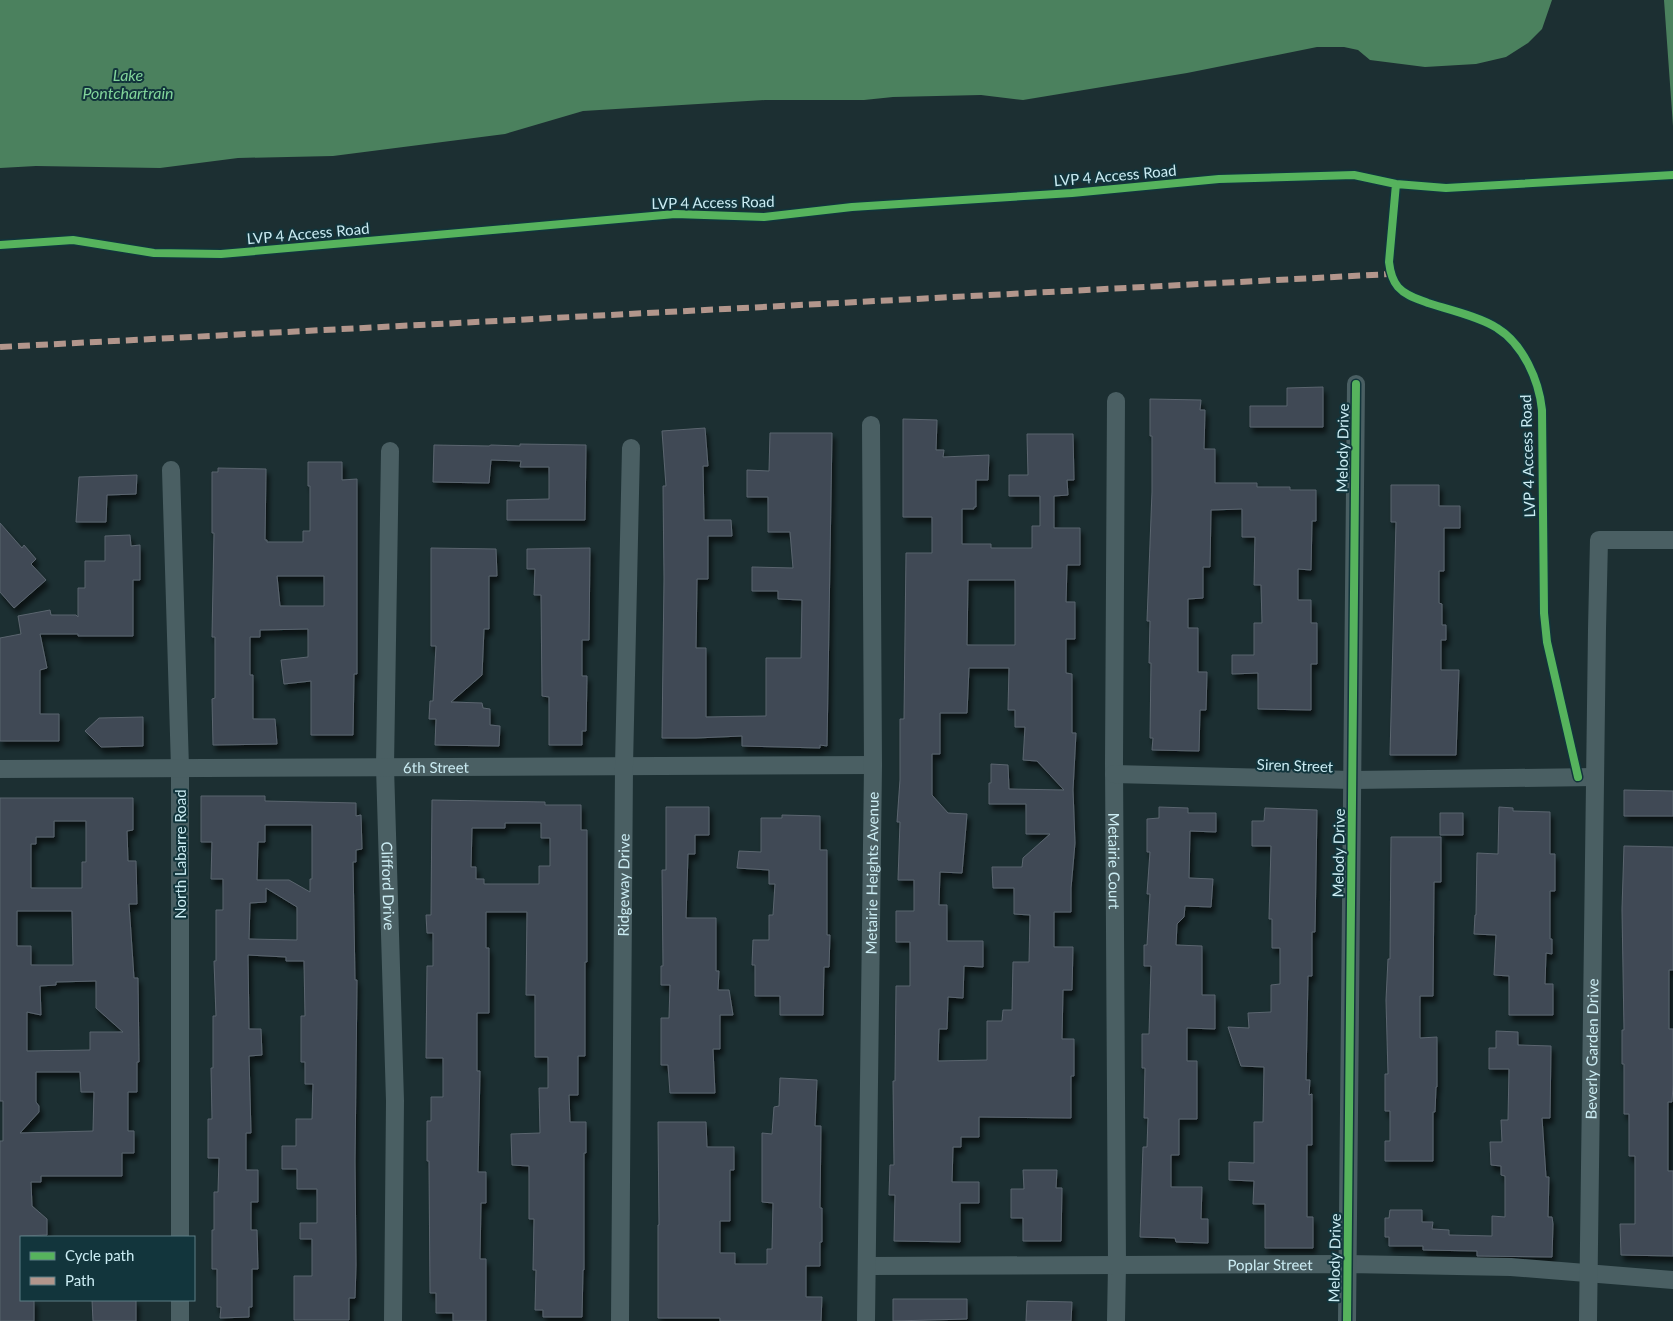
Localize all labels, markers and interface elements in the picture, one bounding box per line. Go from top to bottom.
water label: Lake Pontchartrain [82,65,174,102]
street label: LVP 4 Access Road [1053,161,1177,189]
street label: LVP 4 Access Road [651,192,775,212]
street label: LVP 4 Access Road [246,219,370,247]
street label: LVP 4 Access Road [1516,394,1538,518]
street label: Melody Drive [1332,403,1352,493]
street label: Siren Street [1256,755,1334,775]
street label: 6th Street [403,758,470,776]
street label: North Labarre Road [171,789,189,919]
street label: Metairie Heights Avenue [862,792,882,954]
street label: Melody Drive [1328,808,1348,898]
street label: Metairie Court [1105,813,1124,910]
street label: Ridgeway Drive [614,833,633,936]
street label: Clifford Drive [378,841,399,931]
street label: Beverly Garden Drive [1582,978,1601,1120]
street label: Melody Drive [1324,1213,1344,1303]
legend [20,1236,195,1301]
text: Cycle path [65,1246,134,1264]
street label: Poplar Street [1227,1255,1313,1274]
text: Path [65,1271,95,1289]

